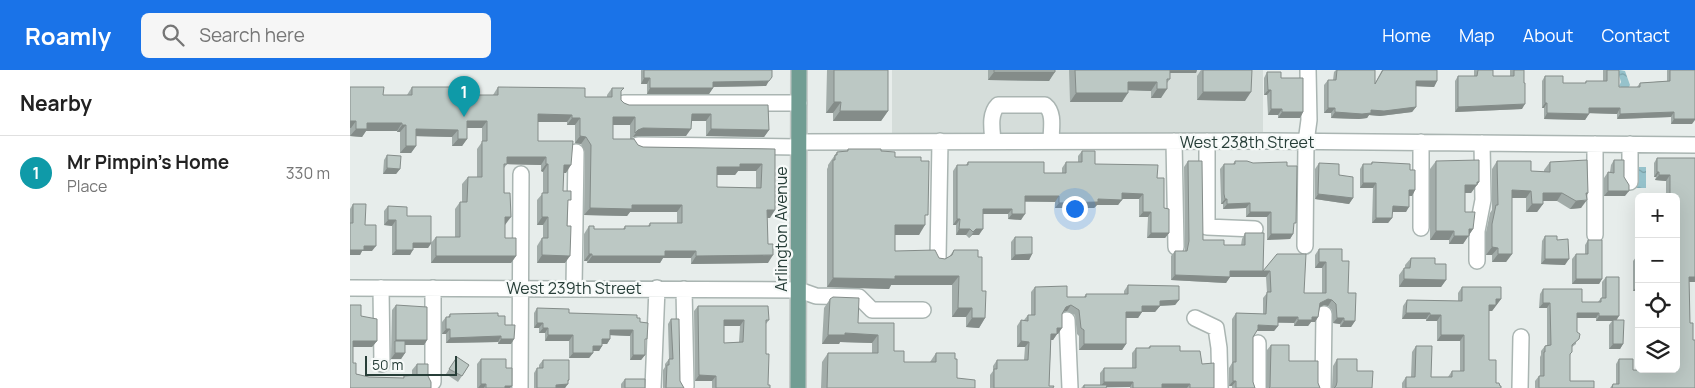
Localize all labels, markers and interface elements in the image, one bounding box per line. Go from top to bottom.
search box [141,13,491,58]
text: Roamly [25,19,111,52]
icon: search [159,21,187,49]
text: Search here [199,22,305,48]
text: Home [1382,23,1431,47]
text: Map [1459,23,1495,47]
text: About [1523,23,1573,47]
text: Contact [1601,23,1670,47]
pin: 1 [448,76,480,117]
text: Nearby [20,89,92,117]
street label: West 238th Street [1180,131,1314,153]
text: Mr Pimpin's Home [67,149,229,175]
text: 1 [32,162,40,184]
text: 330 m [286,162,330,184]
street label: Arlington Avenue [770,166,792,292]
text: Place [67,175,107,197]
map controls [1635,193,1680,373]
button: + [1635,193,1680,238]
your location [1062,196,1088,222]
button: − [1635,238,1680,283]
street label: West 239th Street [506,277,642,299]
button: locate [1635,283,1680,328]
button: layers [1635,328,1680,373]
scale bar [365,353,458,376]
text: 50 m [372,355,403,374]

